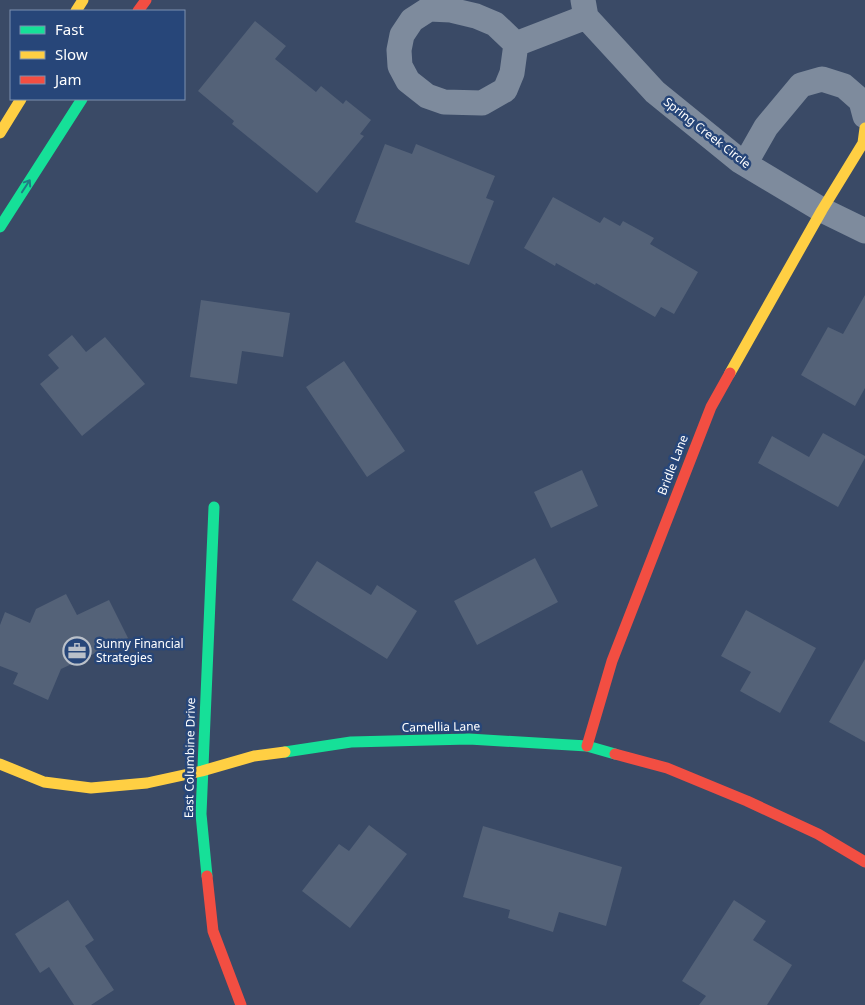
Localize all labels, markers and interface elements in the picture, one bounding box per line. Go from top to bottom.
legend [10,10,185,100]
text: Fast [55,19,84,39]
text: Slow [55,44,88,64]
text: Jam [53,69,82,89]
street label: Spring Creek Circle [660,93,755,172]
one-way arrow [22,180,32,194]
street label: Bridle Lane [653,432,692,497]
place label: Sunny Financial Strategies [96,635,184,666]
office icon: Sunny Financial Strategies [62,636,92,666]
street label: East Columbine Drive [180,697,199,818]
street label: Camellia Lane [402,717,481,736]

